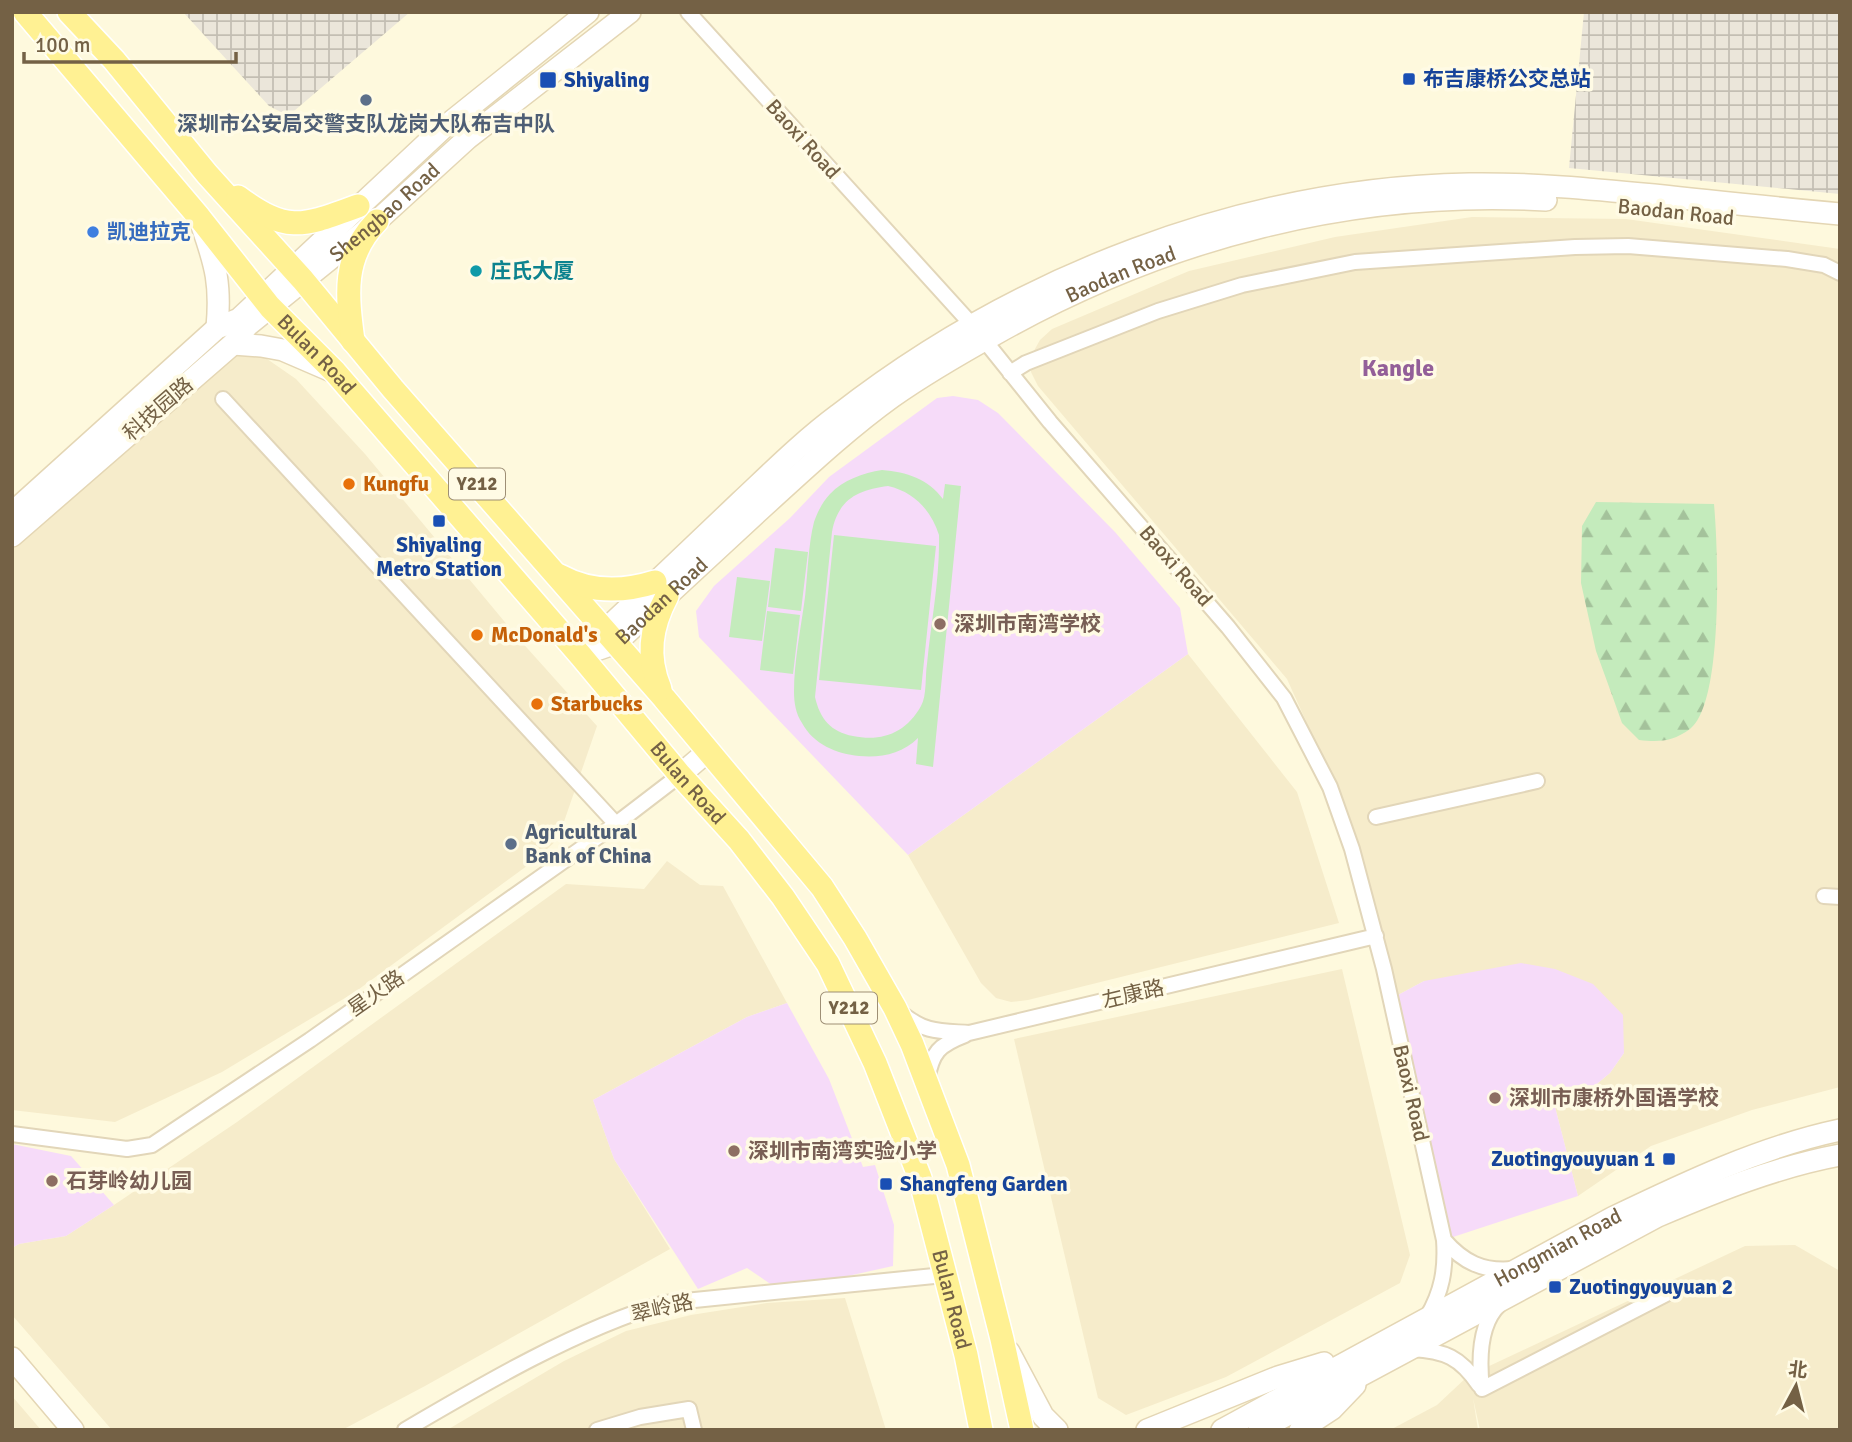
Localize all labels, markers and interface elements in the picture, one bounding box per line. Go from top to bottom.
scale bar [24,21,236,65]
text: 100 m [35,32,90,58]
place label: 布吉康桥公交总站 [1423,66,1591,92]
place label: Shiyaling [564,67,650,93]
marker: Shiyaling [538,70,558,90]
marker: 布吉康桥公交总站 [1401,71,1417,87]
marker: 深圳市公安局交警支队龙岗大队布吉中队 [358,92,374,108]
street label: Baoxi Road [760,94,846,184]
place label: 深圳市公安局交警支队龙岗大队布吉中队 [177,111,555,137]
street label: Shengbao Road [324,157,445,267]
street label: Baodan Road [1616,193,1736,231]
place label: 凯迪拉克 [107,219,191,245]
marker: 凯迪拉克 [85,224,101,240]
street label: Baodan Road [1061,240,1179,309]
place label: 庄氏大厦 [490,258,574,284]
marker: 庄氏大厦 [468,263,484,279]
street label: Bulan Road [272,309,362,400]
district label: Kangle [1362,353,1434,383]
street label: 科技园路 [118,372,198,446]
road number: Y212 [449,468,505,499]
place label: Kungfu [363,471,429,497]
marker: Kungfu [341,476,357,492]
marker: Shiyaling Metro Station [431,513,447,529]
street label: Baoxi Road [1134,520,1218,612]
place label: Shiyaling Metro Station [376,532,502,582]
street label: Baodan Road [610,552,713,650]
place label: 深圳市南湾学校 [954,611,1101,637]
marker: 深圳市南湾学校 [932,616,948,632]
place label: McDonald's [491,622,598,648]
marker: McDonald's [469,627,485,643]
place label: Starbucks [551,691,643,717]
marker: Starbucks [529,696,545,712]
street label: Bulan Road [644,736,731,830]
place label: Agricultural Bank of China [525,819,652,869]
marker: Agricultural Bank of China [503,836,519,852]
street label: 星火路 [343,964,409,1022]
street label: 左康路 [1099,974,1167,1014]
road number: Y212 [821,992,877,1024]
street label: Baoxi Road [1387,1042,1435,1144]
place label: 深圳市康桥外国语学校 [1509,1085,1719,1111]
marker: 深圳市康桥外国语学校 [1487,1090,1503,1106]
place label: 深圳市南湾实验小学 [748,1138,937,1164]
marker: 深圳市南湾实验小学 [726,1143,742,1159]
place label: Zuotingyouyuan 1 [1491,1146,1655,1172]
marker: Zuotingyouyuan 1 [1661,1151,1677,1167]
place label: 石芽岭幼儿园 [66,1168,192,1194]
place label: Shangfeng Garden [900,1171,1068,1197]
marker: 石芽岭幼儿园 [44,1173,60,1189]
marker: Shangfeng Garden [878,1176,894,1192]
street label: Hongmian Road [1489,1202,1626,1293]
street label: Bulan Road [926,1247,977,1352]
place label: Zuotingyouyuan 2 [1569,1274,1733,1300]
marker: Zuotingyouyuan 2 [1547,1279,1563,1295]
street label: 翠岭路 [628,1288,696,1328]
north arrow [1761,1351,1831,1421]
text: 北 [1787,1357,1809,1383]

